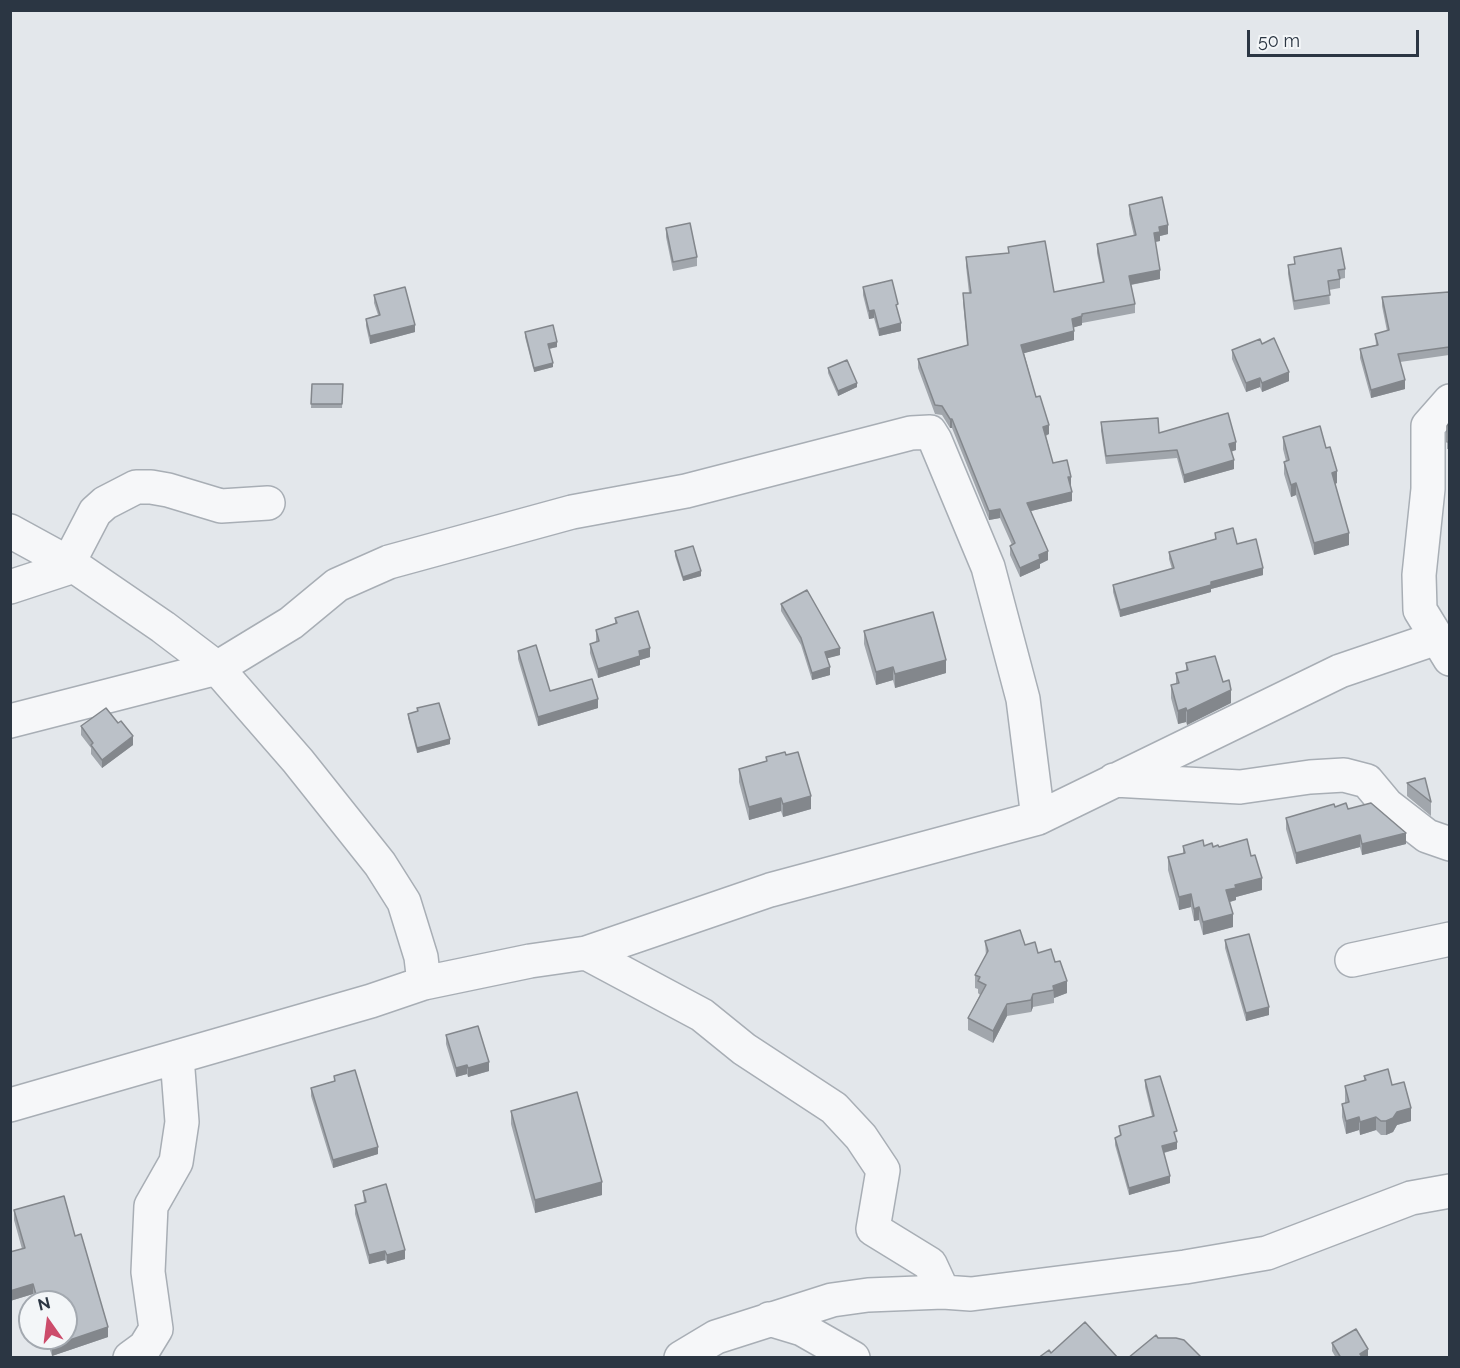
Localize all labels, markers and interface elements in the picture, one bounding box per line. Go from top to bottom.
scale bar [1250,18,1422,56]
text: 50 m [1258,30,1300,51]
north arrow [18,1290,78,1350]
text: N [36,1293,52,1315]

